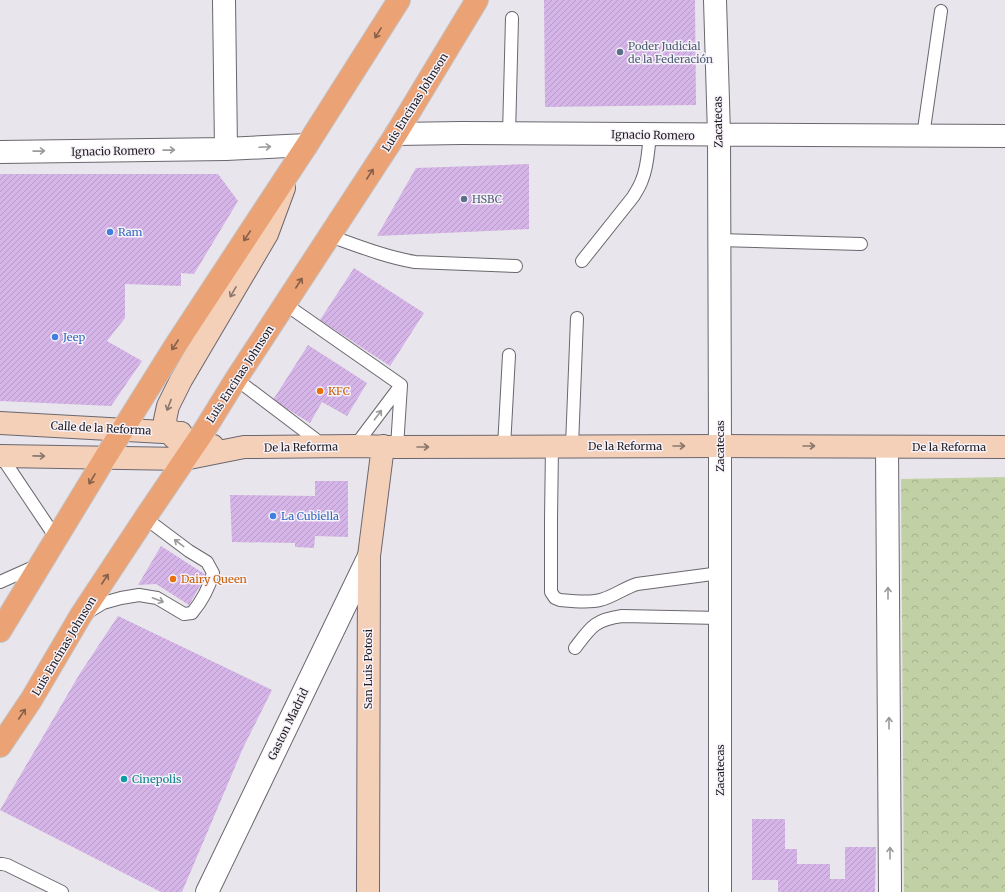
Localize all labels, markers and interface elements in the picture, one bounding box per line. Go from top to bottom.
one-way arrow [374,27,382,38]
place label: Poder Judicial de la Federación [628,39,714,66]
marker: Poder Judicial de la Federación [615,47,625,57]
street label: Luis Encinas Johnson [379,50,451,154]
street label: Zacatecas [711,96,725,148]
street label: Ignacio Romero [611,127,695,143]
street label: Ignacio Romero [71,143,155,159]
one-way arrow [258,144,271,151]
one-way arrow [162,146,175,154]
one-way arrow [32,147,45,155]
one-way arrow [366,169,374,180]
place label: HSBC [472,192,502,206]
marker: HSBC [459,194,469,204]
place label: Ram [118,225,143,239]
marker: Ram [105,227,115,237]
one-way arrow [243,230,251,241]
one-way arrow [295,278,303,289]
one-way arrow [228,286,236,298]
street label: Luis Encinas Johnson [203,322,277,425]
place label: Jeep [62,330,85,344]
marker: Jeep [50,332,60,342]
one-way arrow [171,339,179,351]
place label: KFC [328,384,350,398]
marker: KFC [315,386,325,396]
one-way arrow [165,398,173,410]
one-way arrow [374,410,382,421]
street label: Calle de la Reforma [50,418,152,438]
street label: Zacatecas [713,420,727,472]
street label: De la Reforma [264,439,338,455]
street label: De la Reforma [588,439,662,453]
street label: De la Reforma [912,440,986,454]
one-way arrow [672,442,685,450]
one-way arrow [802,442,815,450]
one-way arrow [416,443,429,451]
one-way arrow [32,453,45,460]
one-way arrow [88,473,96,484]
place label: La Cubiella [281,509,339,523]
marker: La Cubiella [268,511,278,521]
one-way arrow [173,539,184,547]
place label: Dairy Queen [181,572,248,586]
one-way arrow [101,574,109,585]
marker: Dairy Queen [168,574,178,584]
one-way arrow [884,587,892,600]
street label: Luis Encinas Johnson [29,593,100,698]
one-way arrow [151,596,163,604]
street label: San Luis Potosi [361,628,375,709]
street label: Gaston Madrid [265,685,312,762]
one-way arrow [18,708,26,719]
one-way arrow [885,717,893,730]
street label: Zacatecas [713,744,727,796]
place label: Cinepolis [132,772,181,786]
marker: Cinepolis [119,774,129,784]
one-way arrow [886,847,894,860]

